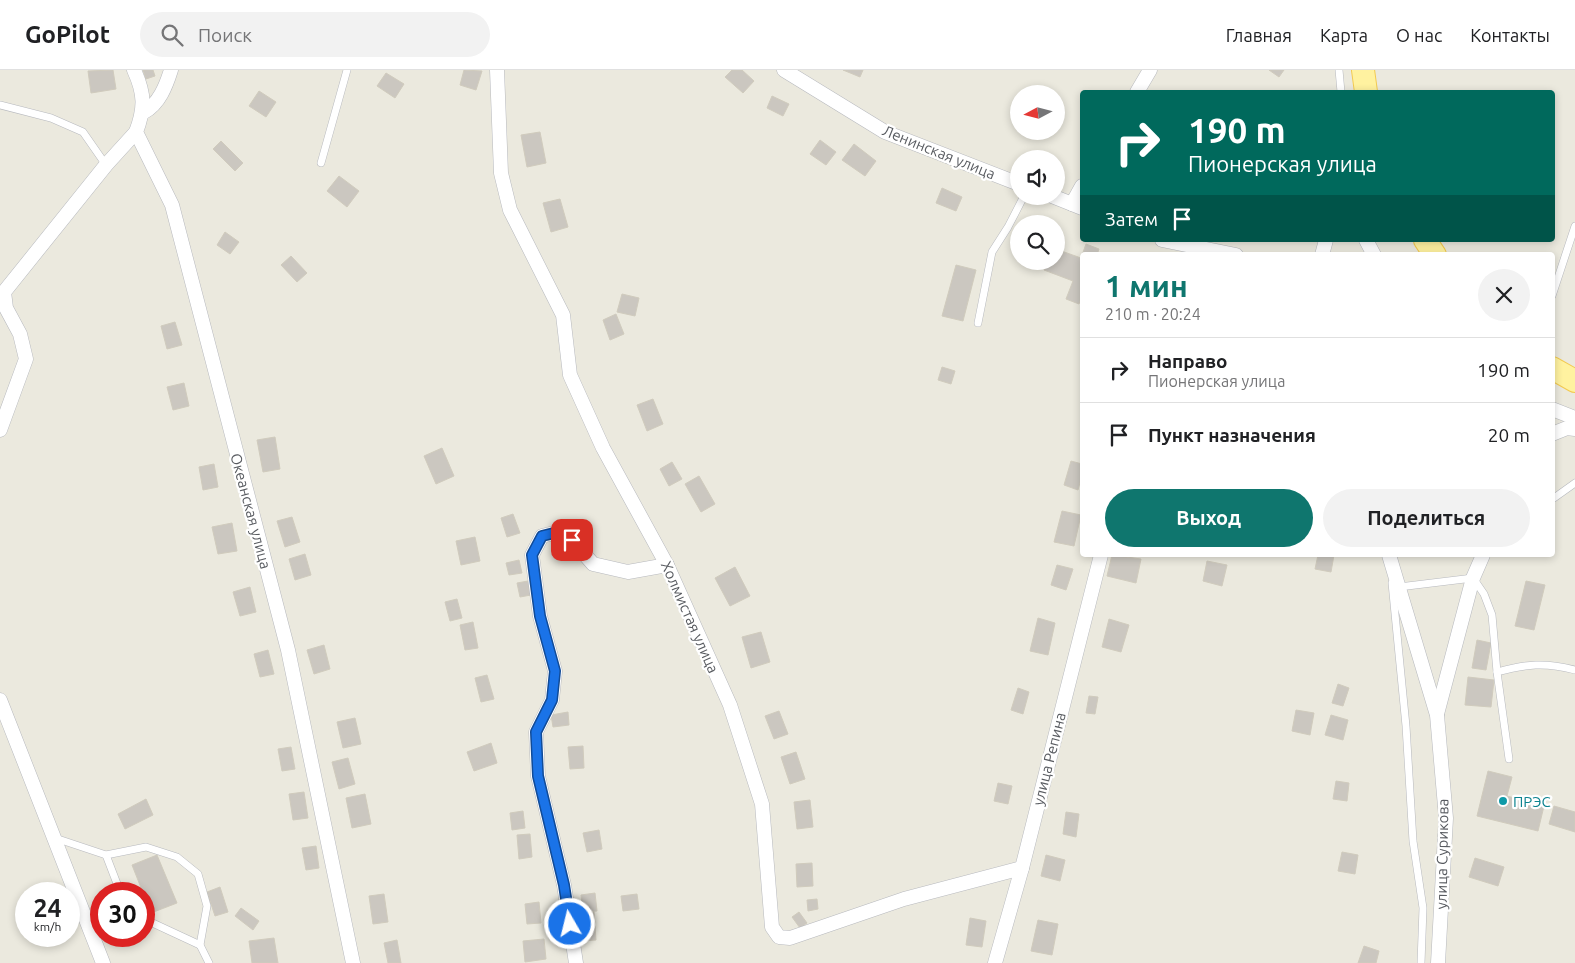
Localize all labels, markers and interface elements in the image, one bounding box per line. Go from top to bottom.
search box [140,12,490,57]
text: GoPilot [25,21,110,48]
icon: search [158,21,186,49]
text: Поиск [198,24,252,46]
text: Главная [1226,25,1292,45]
text: Карта [1320,25,1368,45]
text: О нас [1396,25,1442,45]
text: Контакты [1470,25,1550,45]
north arrow [1010,85,1065,140]
map controls [1010,85,1065,270]
icon: right [1105,110,1170,175]
text: 190 m [1188,110,1286,150]
street label: Ленинская улица [880,122,998,182]
button: sound [1010,150,1065,205]
text: Пионерская улица [1188,151,1377,176]
icon: arrive [1168,205,1196,233]
text: Затем [1105,208,1158,230]
button: search [1010,215,1065,270]
text: 1 мин [1105,269,1188,303]
button: close [1478,269,1530,321]
text: 210 m · 20:24 [1105,305,1201,323]
text: Направо [1148,350,1228,372]
icon: right [1105,356,1133,384]
text: 190 m [1477,359,1530,381]
text: Пионерская улица [1148,372,1285,390]
icon: arrive [1105,421,1133,449]
text: Пункт назначения [1148,424,1316,446]
text: 20 m [1488,424,1530,446]
street label: Океанская улица [227,451,275,571]
button: Выход [1105,489,1313,547]
button: Поделиться [1323,489,1530,547]
pin [551,519,593,561]
icon: arrive [558,526,586,554]
street label: Холмистая улица [658,558,722,676]
street label: улица Репина [1029,711,1069,807]
place label: ПРЭС [1513,793,1551,810]
marker: ПРЭС [1497,795,1509,807]
street label: улица Сурикова [1433,798,1451,910]
speed limit sign: 30 [90,882,155,947]
text: 24 [33,894,62,922]
position arrow [543,897,595,949]
text: km/h [34,920,61,933]

